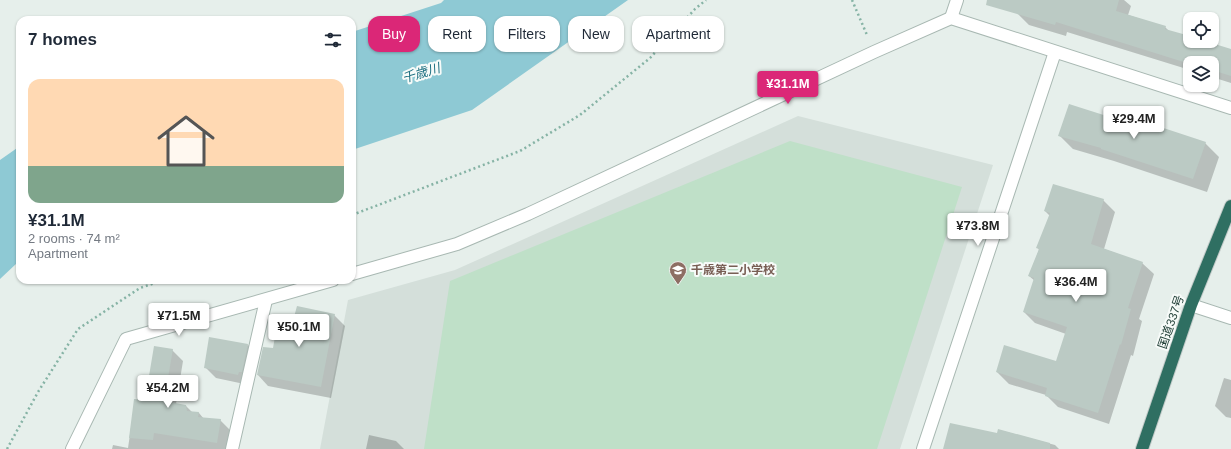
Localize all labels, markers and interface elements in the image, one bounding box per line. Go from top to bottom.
map controls [1183,12,1219,92]
button: locate [1183,12,1219,48]
chip: Buy [368,16,420,52]
chip: Rent [428,16,486,52]
chip: Filters [494,16,560,52]
chip: New [568,16,624,52]
chip: Apartment [632,16,724,52]
icon: filters [322,29,344,51]
text: 7 homes [28,30,97,49]
button: layers [1183,56,1219,92]
water label: 千歳川 [400,60,444,86]
pin: ¥31.1M [755,71,821,105]
text: ¥31.1M [766,76,810,91]
icon: home [150,105,222,177]
pin: ¥29.4M [1101,106,1167,140]
text: ¥29.4M [1112,111,1156,126]
text: ¥31.1M [28,211,85,230]
pin: ¥73.8M [945,213,1011,247]
text: ¥73.8M [956,218,1000,233]
text: 2 rooms · 74 m² [28,231,120,246]
text: Apartment [28,246,88,261]
school or university icon: 千歳第二小学校 [668,260,688,285]
place label: 千歳第二小学校 [691,263,775,277]
pin: ¥36.4M [1043,269,1109,303]
text: ¥36.4M [1054,274,1098,289]
street label: 国道337号 [1155,293,1187,351]
pin: ¥71.5M [146,303,212,337]
text: ¥71.5M [157,308,201,323]
pin: ¥50.1M [266,314,332,348]
text: ¥50.1M [277,319,321,334]
pin: ¥54.2M [135,375,201,409]
text: ¥54.2M [146,380,190,395]

